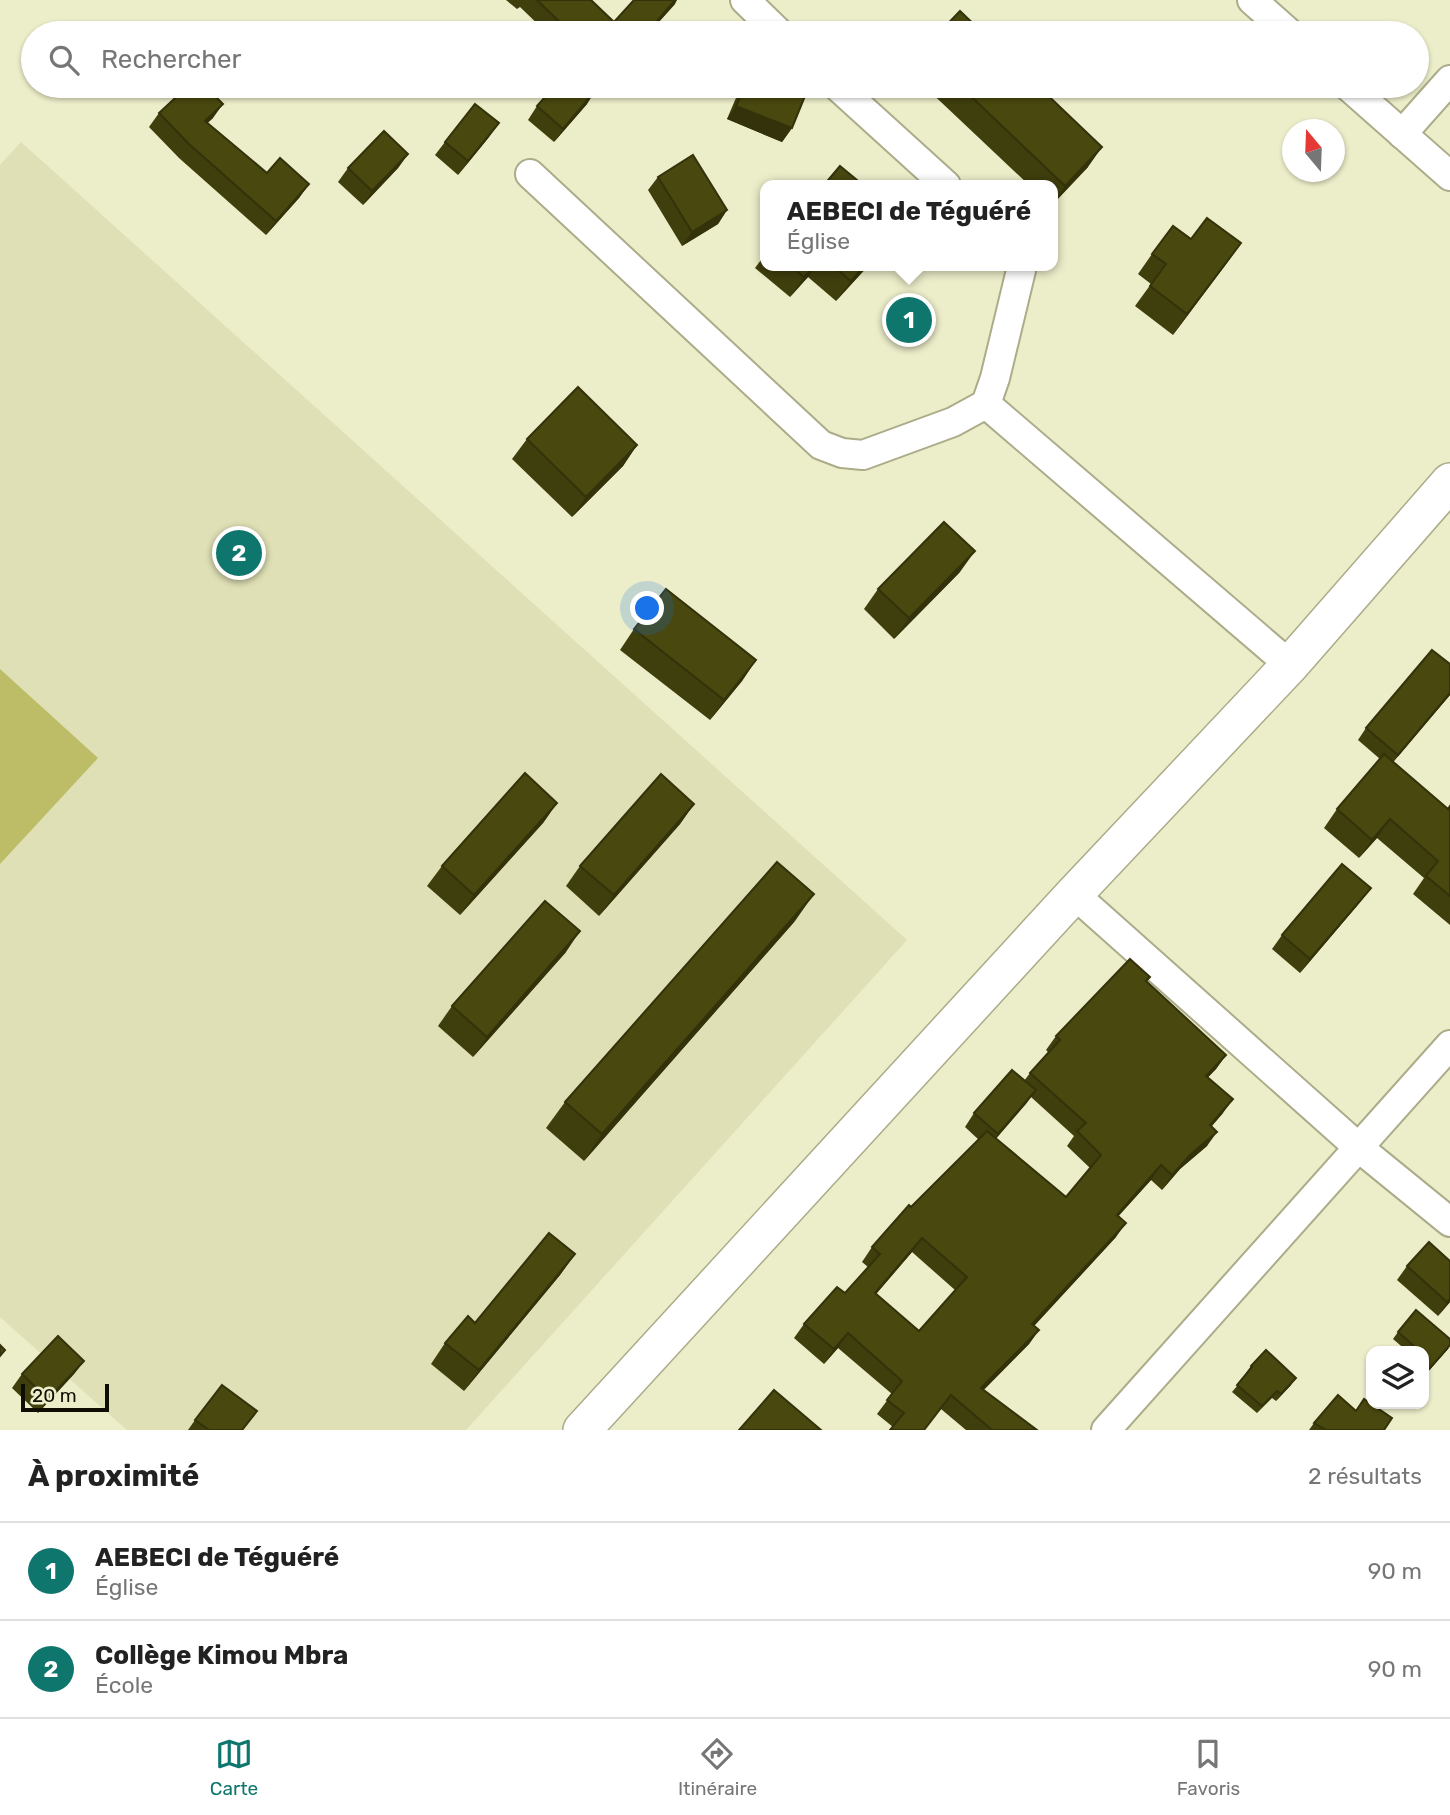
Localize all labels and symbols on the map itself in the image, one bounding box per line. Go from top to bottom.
north arrow [1282,119,1345,182]
pin: 1 [886,294,932,346]
pin: 2 [216,527,262,579]
your location [630,591,664,625]
scale bar [21,1381,108,1413]

